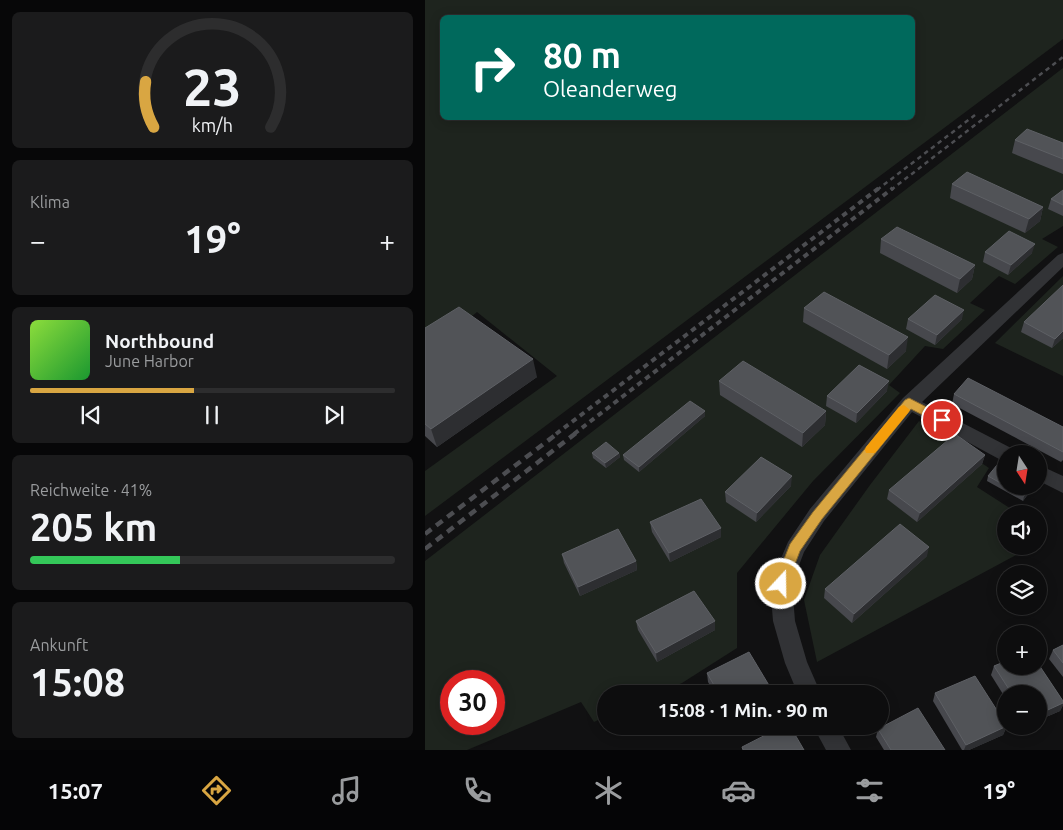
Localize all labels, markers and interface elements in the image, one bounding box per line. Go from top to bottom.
icon: right [460,35,525,100]
text: 80 m [543,35,621,75]
text: 23 [183,58,242,116]
text: Oleanderweg [543,76,678,101]
text: km/h [192,115,233,135]
text: Klima [30,193,70,211]
text: 19° [184,218,241,260]
text: − [30,225,46,256]
text: + [379,225,395,256]
text: Northbound [105,330,214,352]
text: June Harbor [105,352,194,370]
pin [921,399,963,441]
icon: previous [77,401,105,429]
icon: pause [198,401,226,429]
icon: next [320,401,348,429]
icon: arrive [928,406,956,434]
north arrow [997,445,1047,495]
map controls [997,445,1047,735]
text: Reichweite · 41% [30,481,152,499]
button: sound [997,505,1047,555]
text: 205 km [30,506,157,548]
position arrow [754,557,806,609]
button: layers [997,565,1047,615]
button: + [997,625,1047,675]
text: Ankunft [30,636,88,654]
text: 15:08 [30,661,125,703]
speed limit sign: 30 [440,670,505,735]
button: − [997,685,1047,735]
text: 15:08 · 1 Min. · 90 m [658,699,828,721]
icon: directions [199,773,234,808]
icon: music [329,773,364,808]
icon: phone [460,773,495,808]
icon: climate [591,773,626,808]
icon: car [721,773,756,808]
icon: filters [852,773,887,808]
text: 15:07 [48,778,103,803]
text: 19° [982,778,1015,803]

